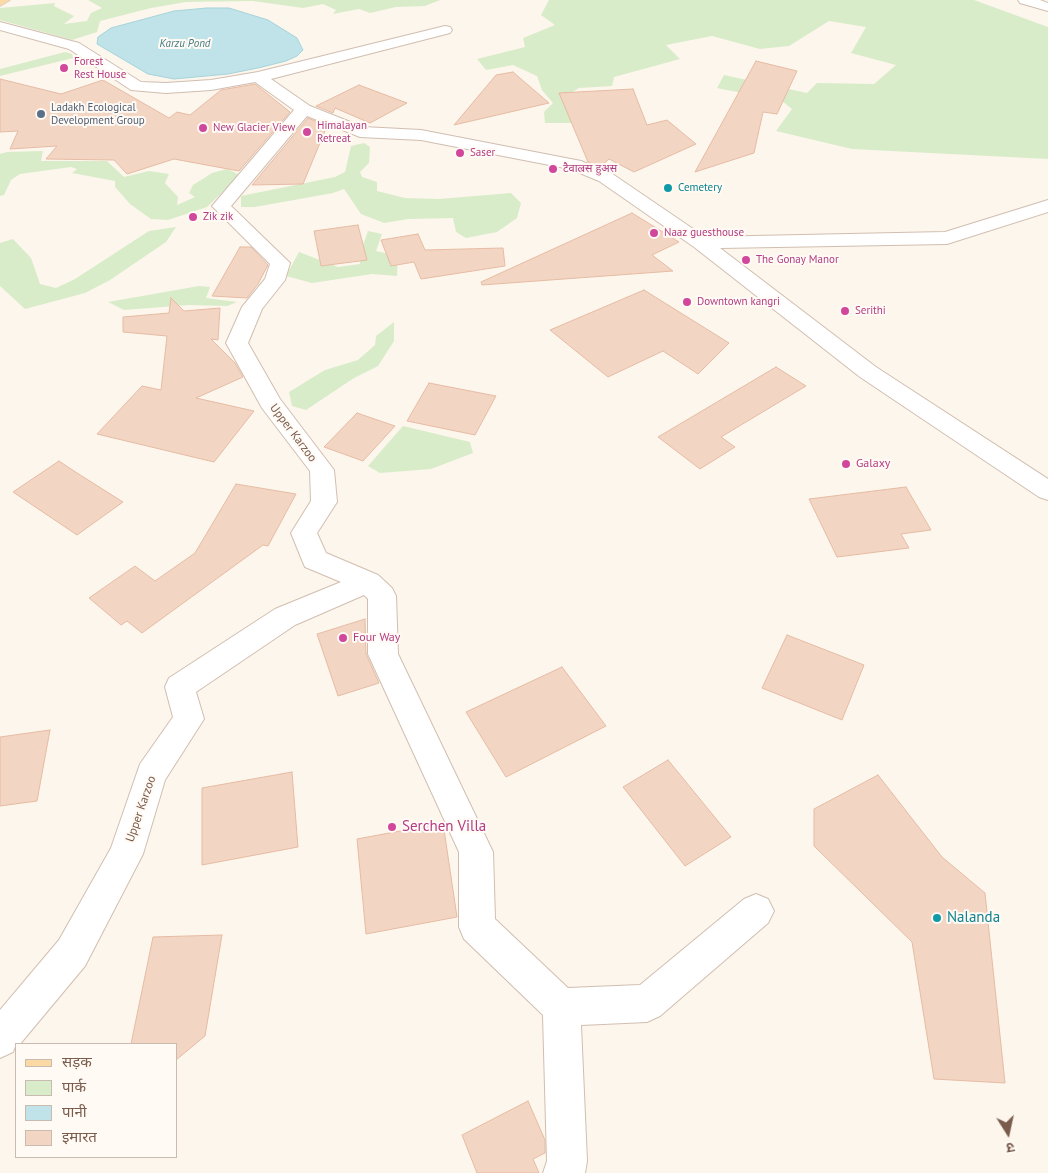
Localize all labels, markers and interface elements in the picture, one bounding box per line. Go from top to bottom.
water label: Karzu Pond [160,37,210,51]
place label: Forest Rest House [74,55,126,81]
marker: Forest Rest House [58,62,70,74]
place label: Ladakh Ecological Development Group [51,101,145,127]
marker: Ladakh Ecological Development Group [35,108,47,120]
place label: Himalayan Retreat [317,119,367,145]
place label: New Glacier View [213,121,295,135]
marker: New Glacier View [197,122,209,134]
marker: Himalayan Retreat [301,126,313,138]
place label: Saser [470,146,495,160]
marker: Saser [454,147,466,159]
place label: टैवाल्रस हुअस [563,162,617,176]
marker: टैवाल्रस हुअस [547,163,559,175]
place label: Cemetery [678,181,722,195]
marker: Cemetery [662,182,674,194]
place label: Zik zik [203,210,233,224]
marker: Zik zik [187,211,199,223]
place label: Naaz guesthouse [664,226,744,240]
marker: Naaz guesthouse [648,227,660,239]
place label: The Gonay Manor [756,253,839,267]
marker: The Gonay Manor [740,254,752,266]
place label: Downtown kangri [697,295,780,309]
marker: Downtown kangri [681,296,693,308]
place label: Serithi [855,304,886,318]
marker: Serithi [839,305,851,317]
street label: Upper Karzoo [266,401,320,465]
place label: Galaxy [856,457,890,471]
marker: Galaxy [840,458,852,470]
place label: Four Way [353,631,400,645]
marker: Four Way [337,632,349,644]
street label: Upper Karzoo [123,774,159,844]
place label: Serchen Villa [402,818,486,836]
marker: Serchen Villa [386,821,398,833]
place label: Nalanda [947,909,1000,927]
marker: Nalanda [931,912,943,924]
legend [15,1043,178,1158]
text: सड़क [62,1052,92,1071]
text: पार्क [62,1077,86,1096]
text: पानी [62,1102,87,1121]
north arrow [983,1108,1033,1158]
text: इमारत [62,1127,97,1146]
text: उ [1005,1138,1016,1157]

